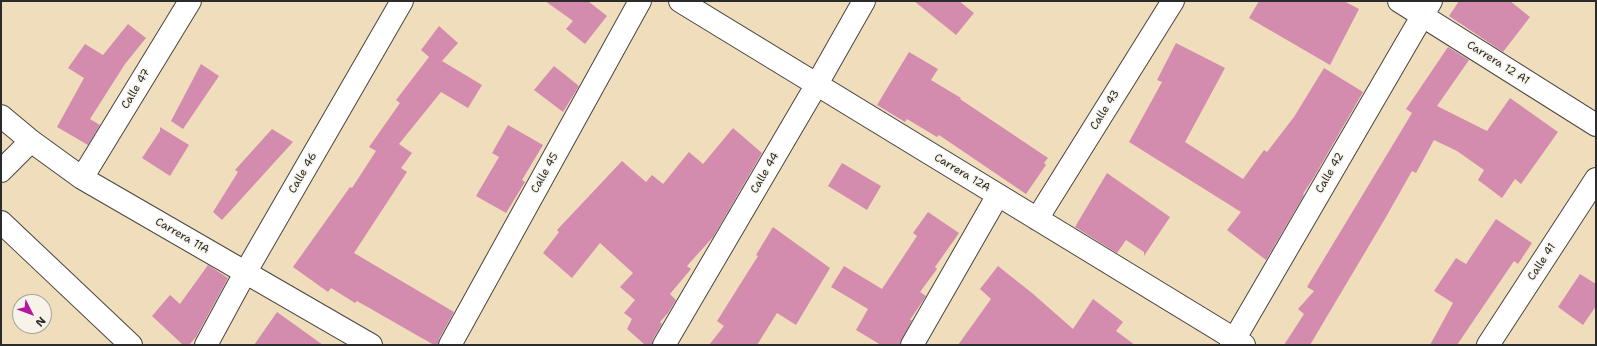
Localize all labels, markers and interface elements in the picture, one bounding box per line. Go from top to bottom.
street label: Carrera 12 A1 [1464,39,1532,87]
street label: Calle 47 [119,67,153,111]
street label: Calle 43 [1088,88,1122,132]
street label: Calle 46 [286,150,320,196]
street label: Calle 44 [748,150,782,196]
street label: Calle 42 [1313,150,1347,196]
street label: Calle 45 [529,151,561,195]
street label: Carrera 12A [932,151,992,195]
street label: Carrera 11A [153,215,211,257]
street label: Calle 41 [1525,241,1559,283]
north arrow [12,294,52,334]
text: N [32,313,49,330]

